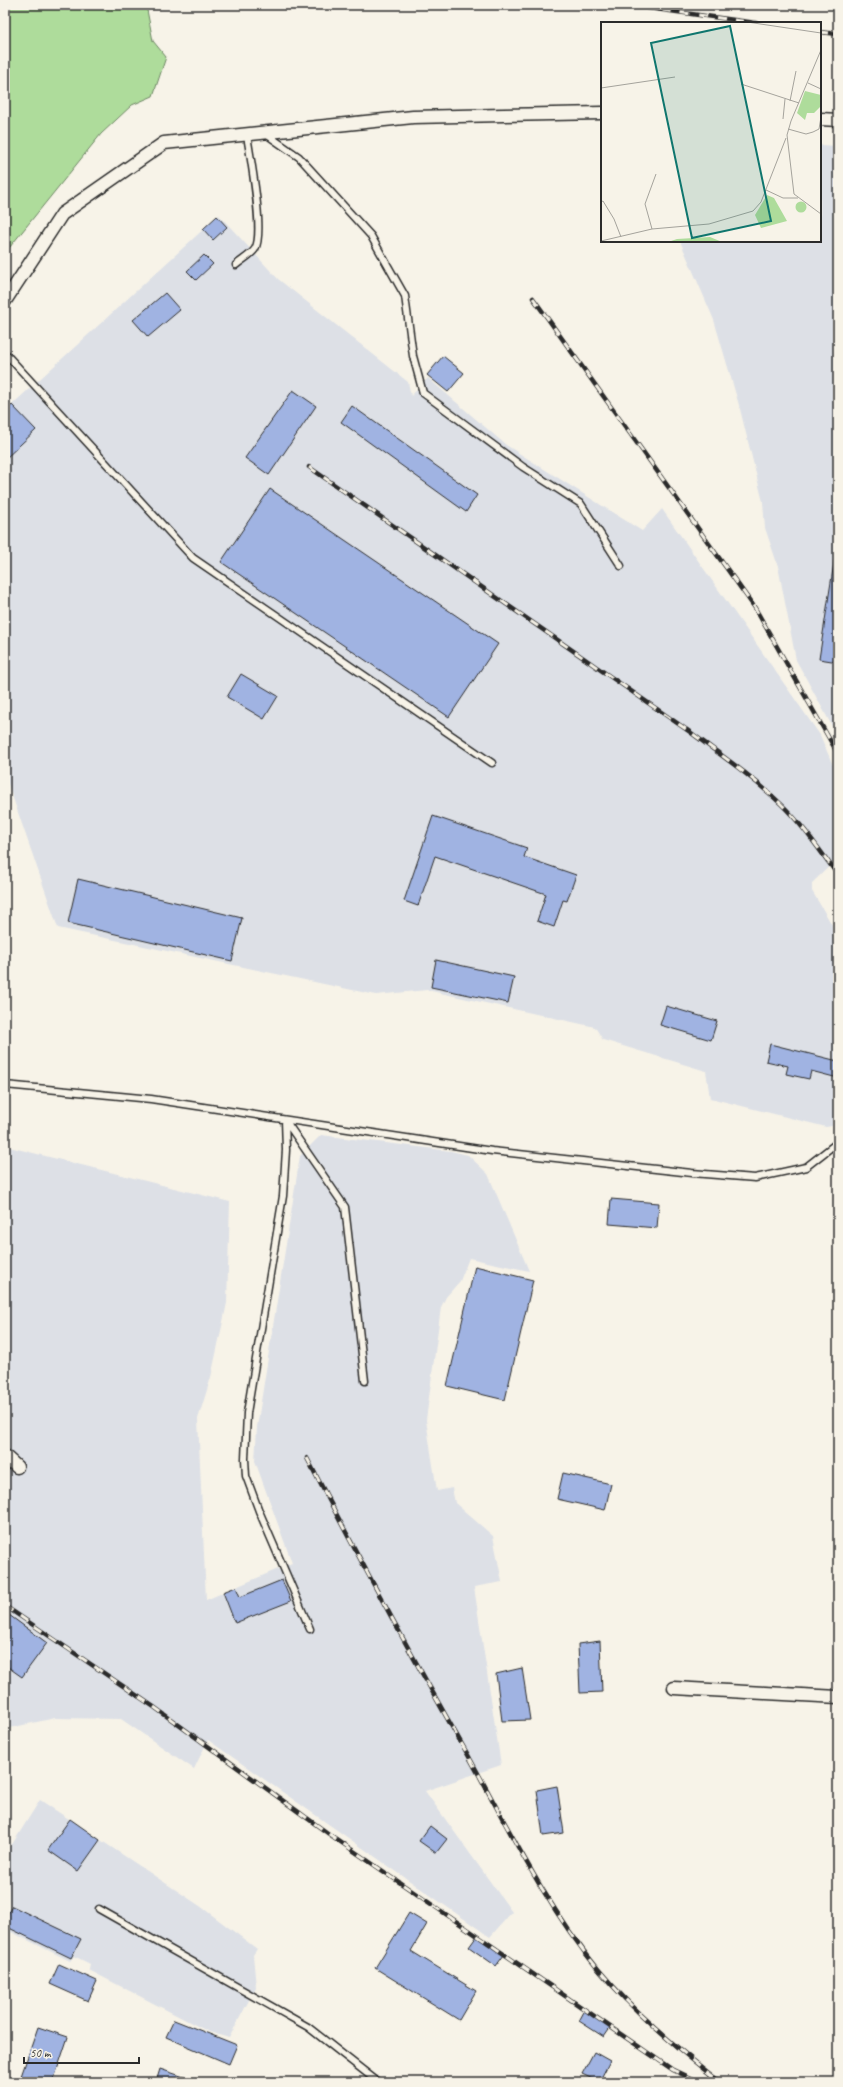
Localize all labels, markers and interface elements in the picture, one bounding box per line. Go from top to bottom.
inset map [601,22,821,242]
scale bar [24,2039,139,2065]
text: 50 m [30,2045,52,2061]

